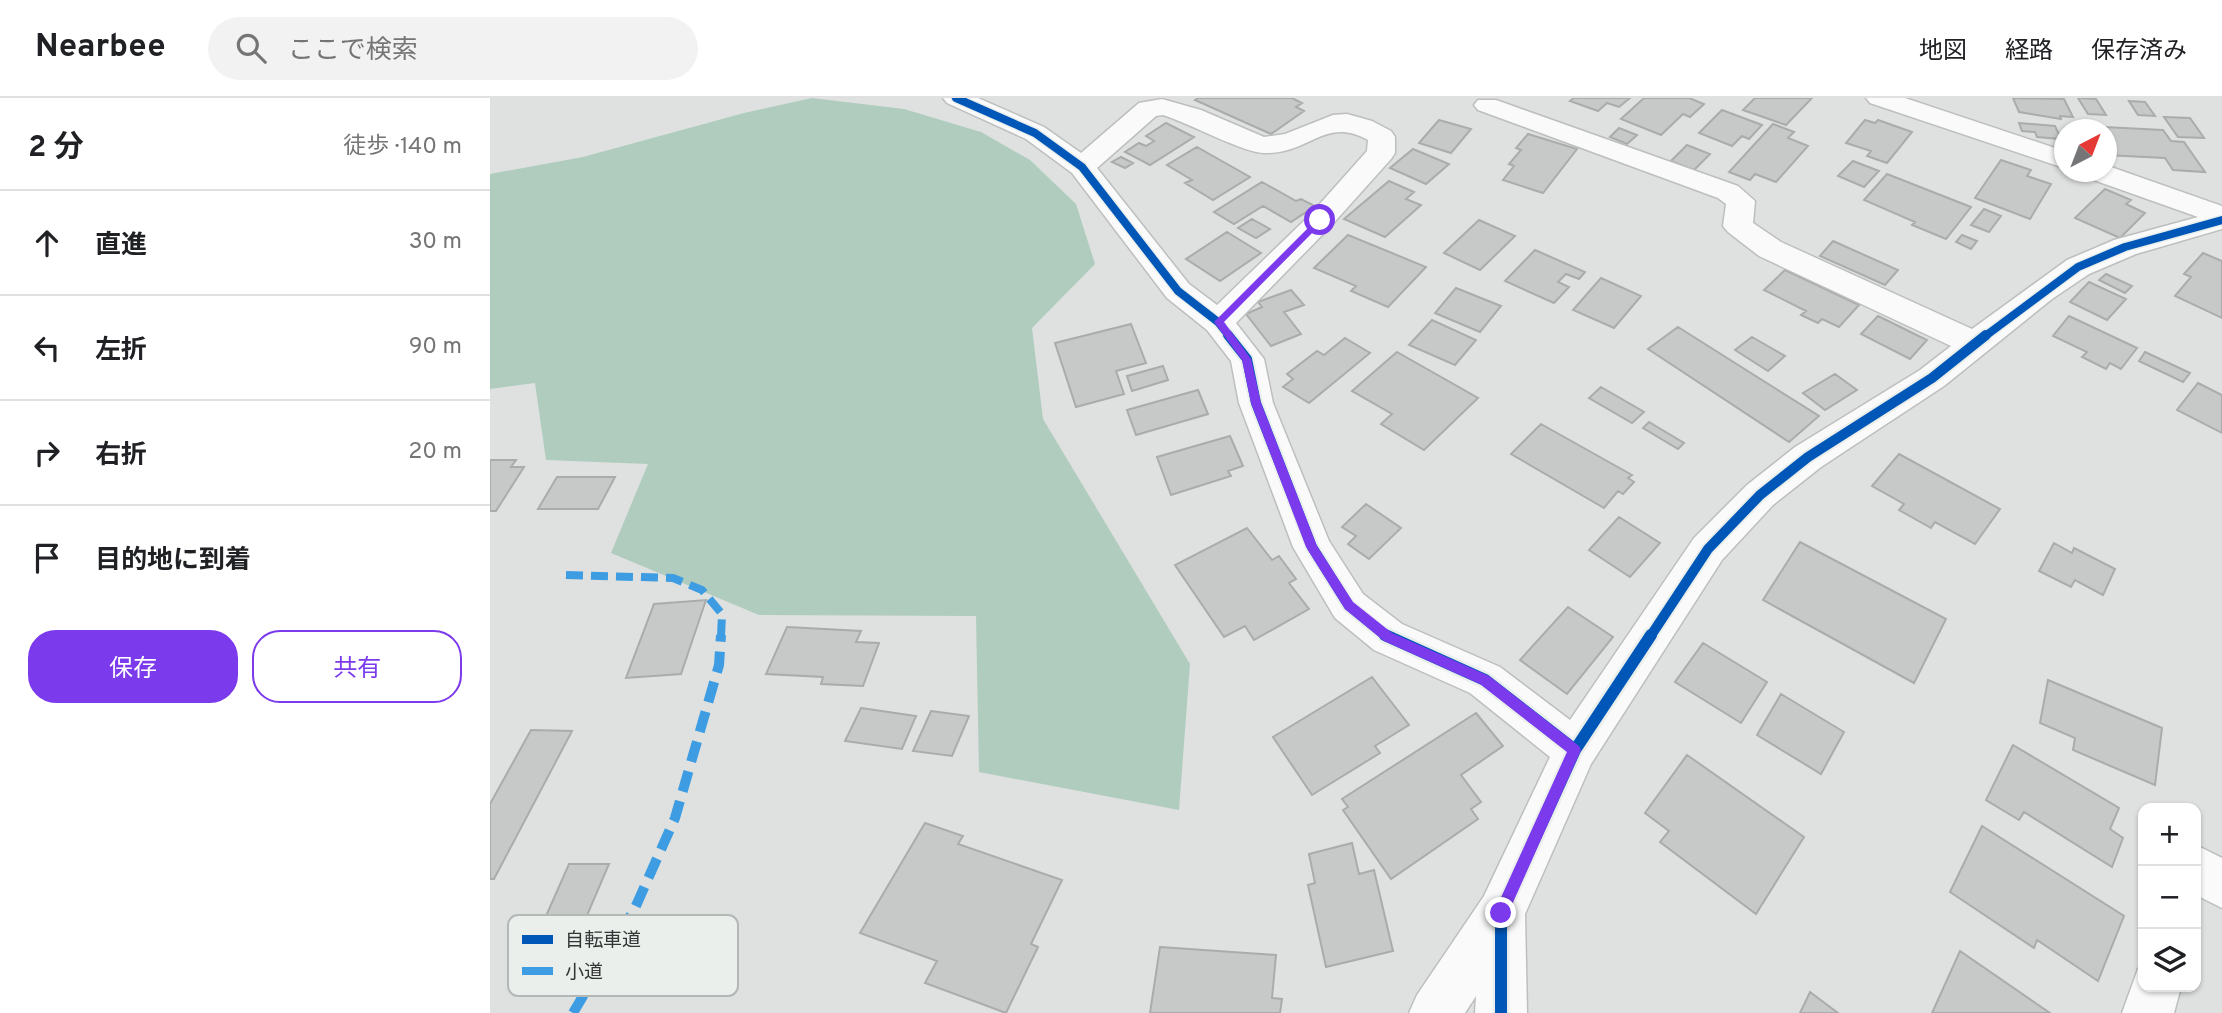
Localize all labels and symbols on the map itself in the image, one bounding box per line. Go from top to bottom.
north arrow [2054,119,2117,182]
route start [1304,204,1335,235]
route end [1485,897,1516,928]
legend [508,915,738,996]
text: 自転車道 [565,929,641,953]
text: 小道 [565,961,603,985]

